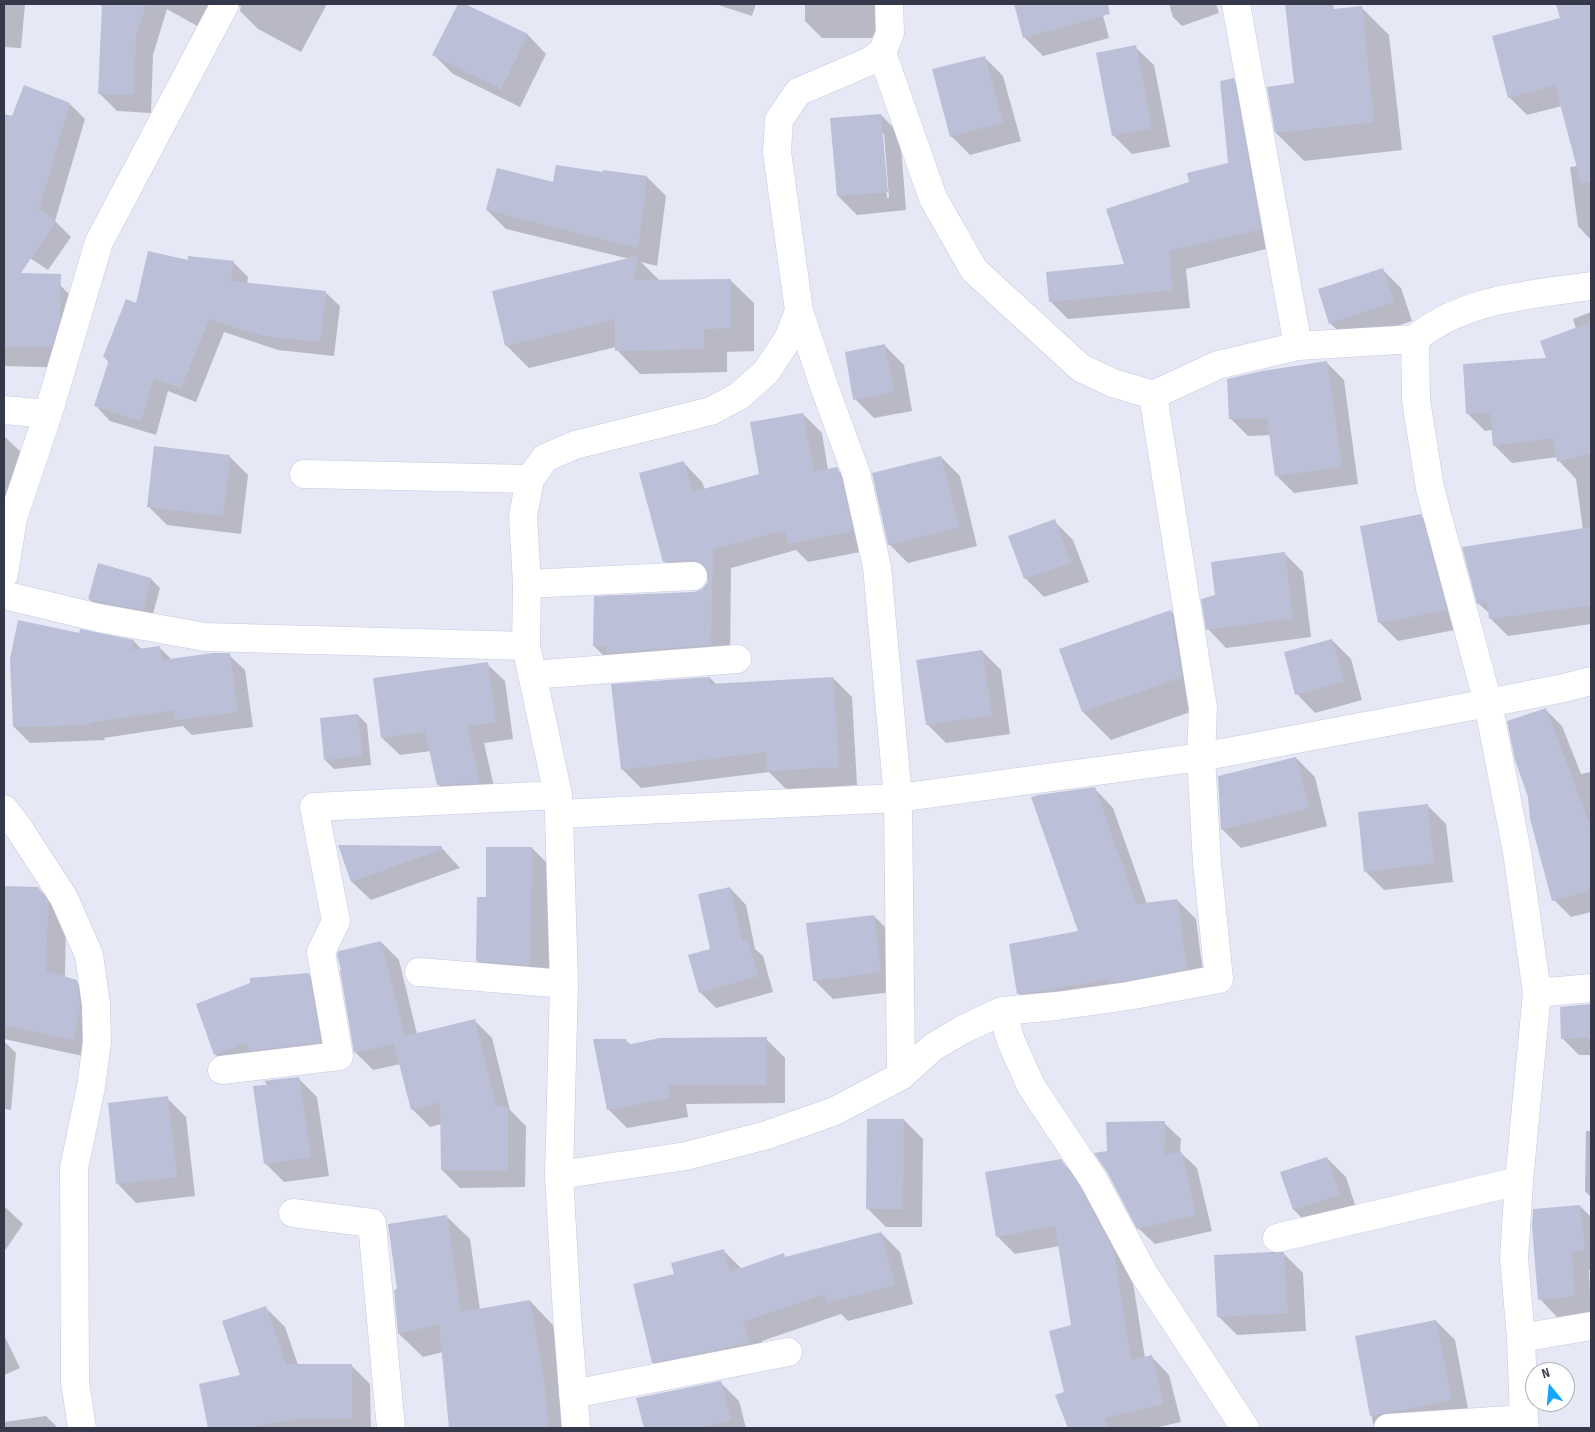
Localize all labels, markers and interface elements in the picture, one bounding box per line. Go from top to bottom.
north arrow [1525,1362,1575,1412]
text: N [1540,1364,1552,1382]

